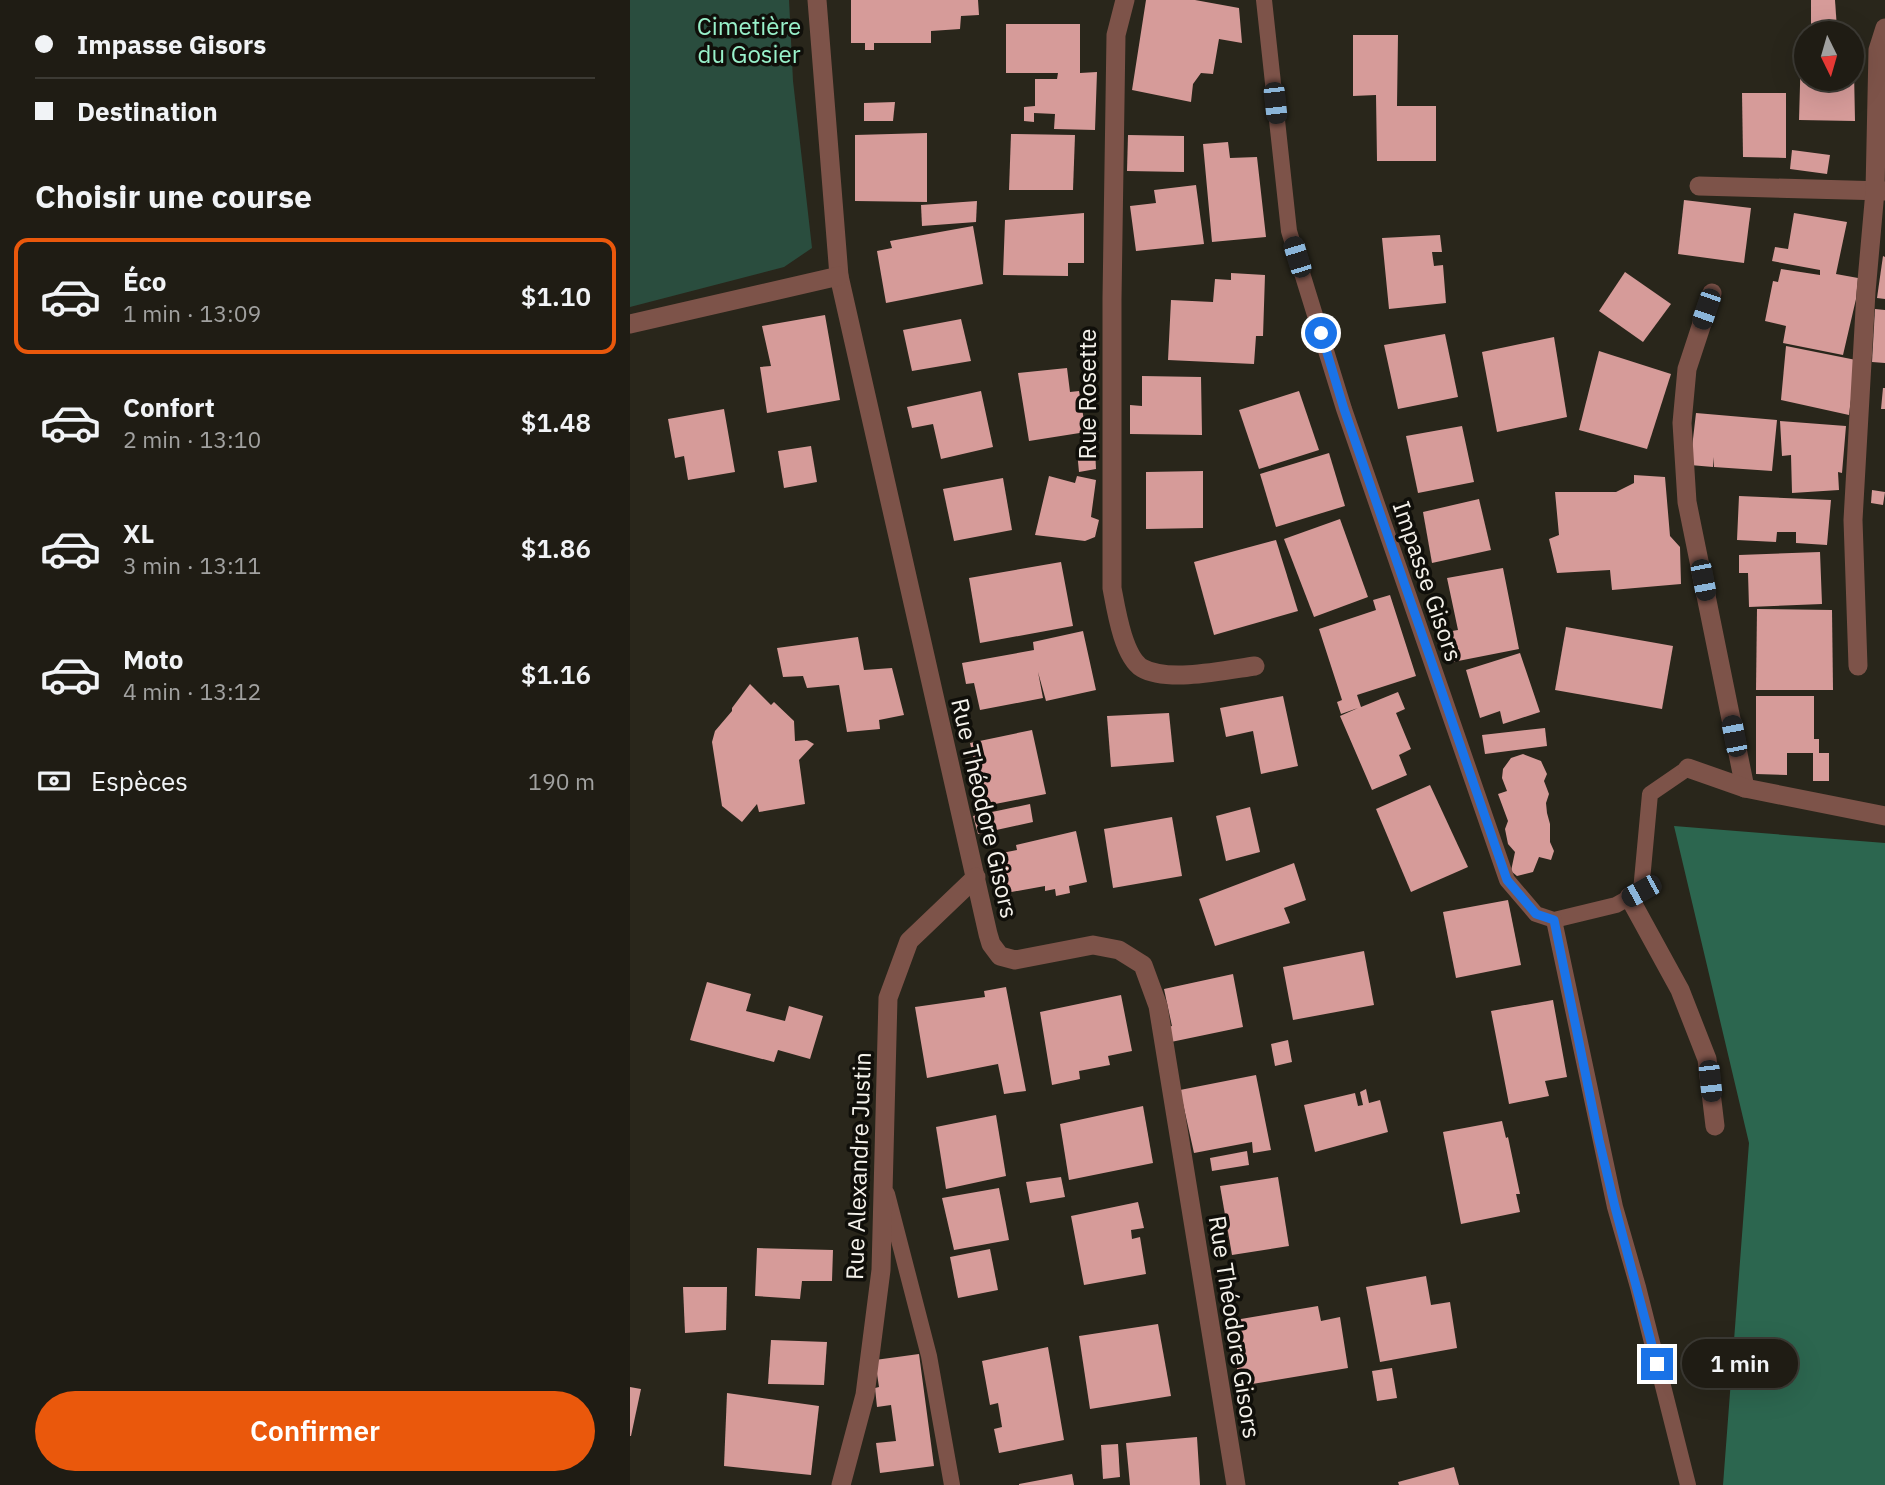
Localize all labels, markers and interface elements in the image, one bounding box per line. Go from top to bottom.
park label: Cimetière du Gosier [697,10,801,70]
north arrow [1794,21,1864,91]
map controls [1794,21,1864,91]
text: Impasse Gisors [77,27,266,61]
car [1263,81,1288,125]
text: Destination [77,94,218,128]
text: Choisir une course [35,175,312,217]
car [1281,234,1314,280]
text: Éco [123,264,167,298]
icon: car [39,265,102,328]
text: $1.10 [521,279,591,313]
car [1690,286,1723,332]
text: 1 min · 13:09 [123,298,261,328]
route start [1305,317,1337,349]
street label: Rue Rosette [1071,329,1103,459]
text: Confort [123,390,215,424]
icon: car [39,391,102,454]
text: $1.48 [521,405,591,439]
text: 2 min · 13:10 [123,424,261,454]
street label: Impasse Gisors [1386,497,1470,665]
text: XL [123,516,154,550]
icon: car [39,517,102,580]
text: $1.86 [521,531,591,565]
text: 3 min · 13:11 [123,550,261,580]
car [1689,557,1718,603]
text: Moto [123,642,183,676]
icon: car [39,643,102,706]
text: $1.16 [521,657,591,691]
text: 4 min · 13:12 [123,676,261,706]
street label: Rue Théodore Gisors [944,695,1026,921]
car [1720,713,1749,759]
icon: cash [35,762,73,800]
text: Espèces [91,764,188,798]
text: 190 m [528,766,595,796]
car [1618,872,1665,910]
street label: Rue Alexandre Justin [838,1051,878,1281]
car [1698,1059,1723,1103]
street label: Rue Théodore Gisors [1202,1213,1268,1441]
callout: 1 min [1682,1340,1797,1388]
route end [1641,1348,1673,1380]
text: 1 min [1710,1348,1770,1378]
button: Confirmer [35,1391,595,1471]

